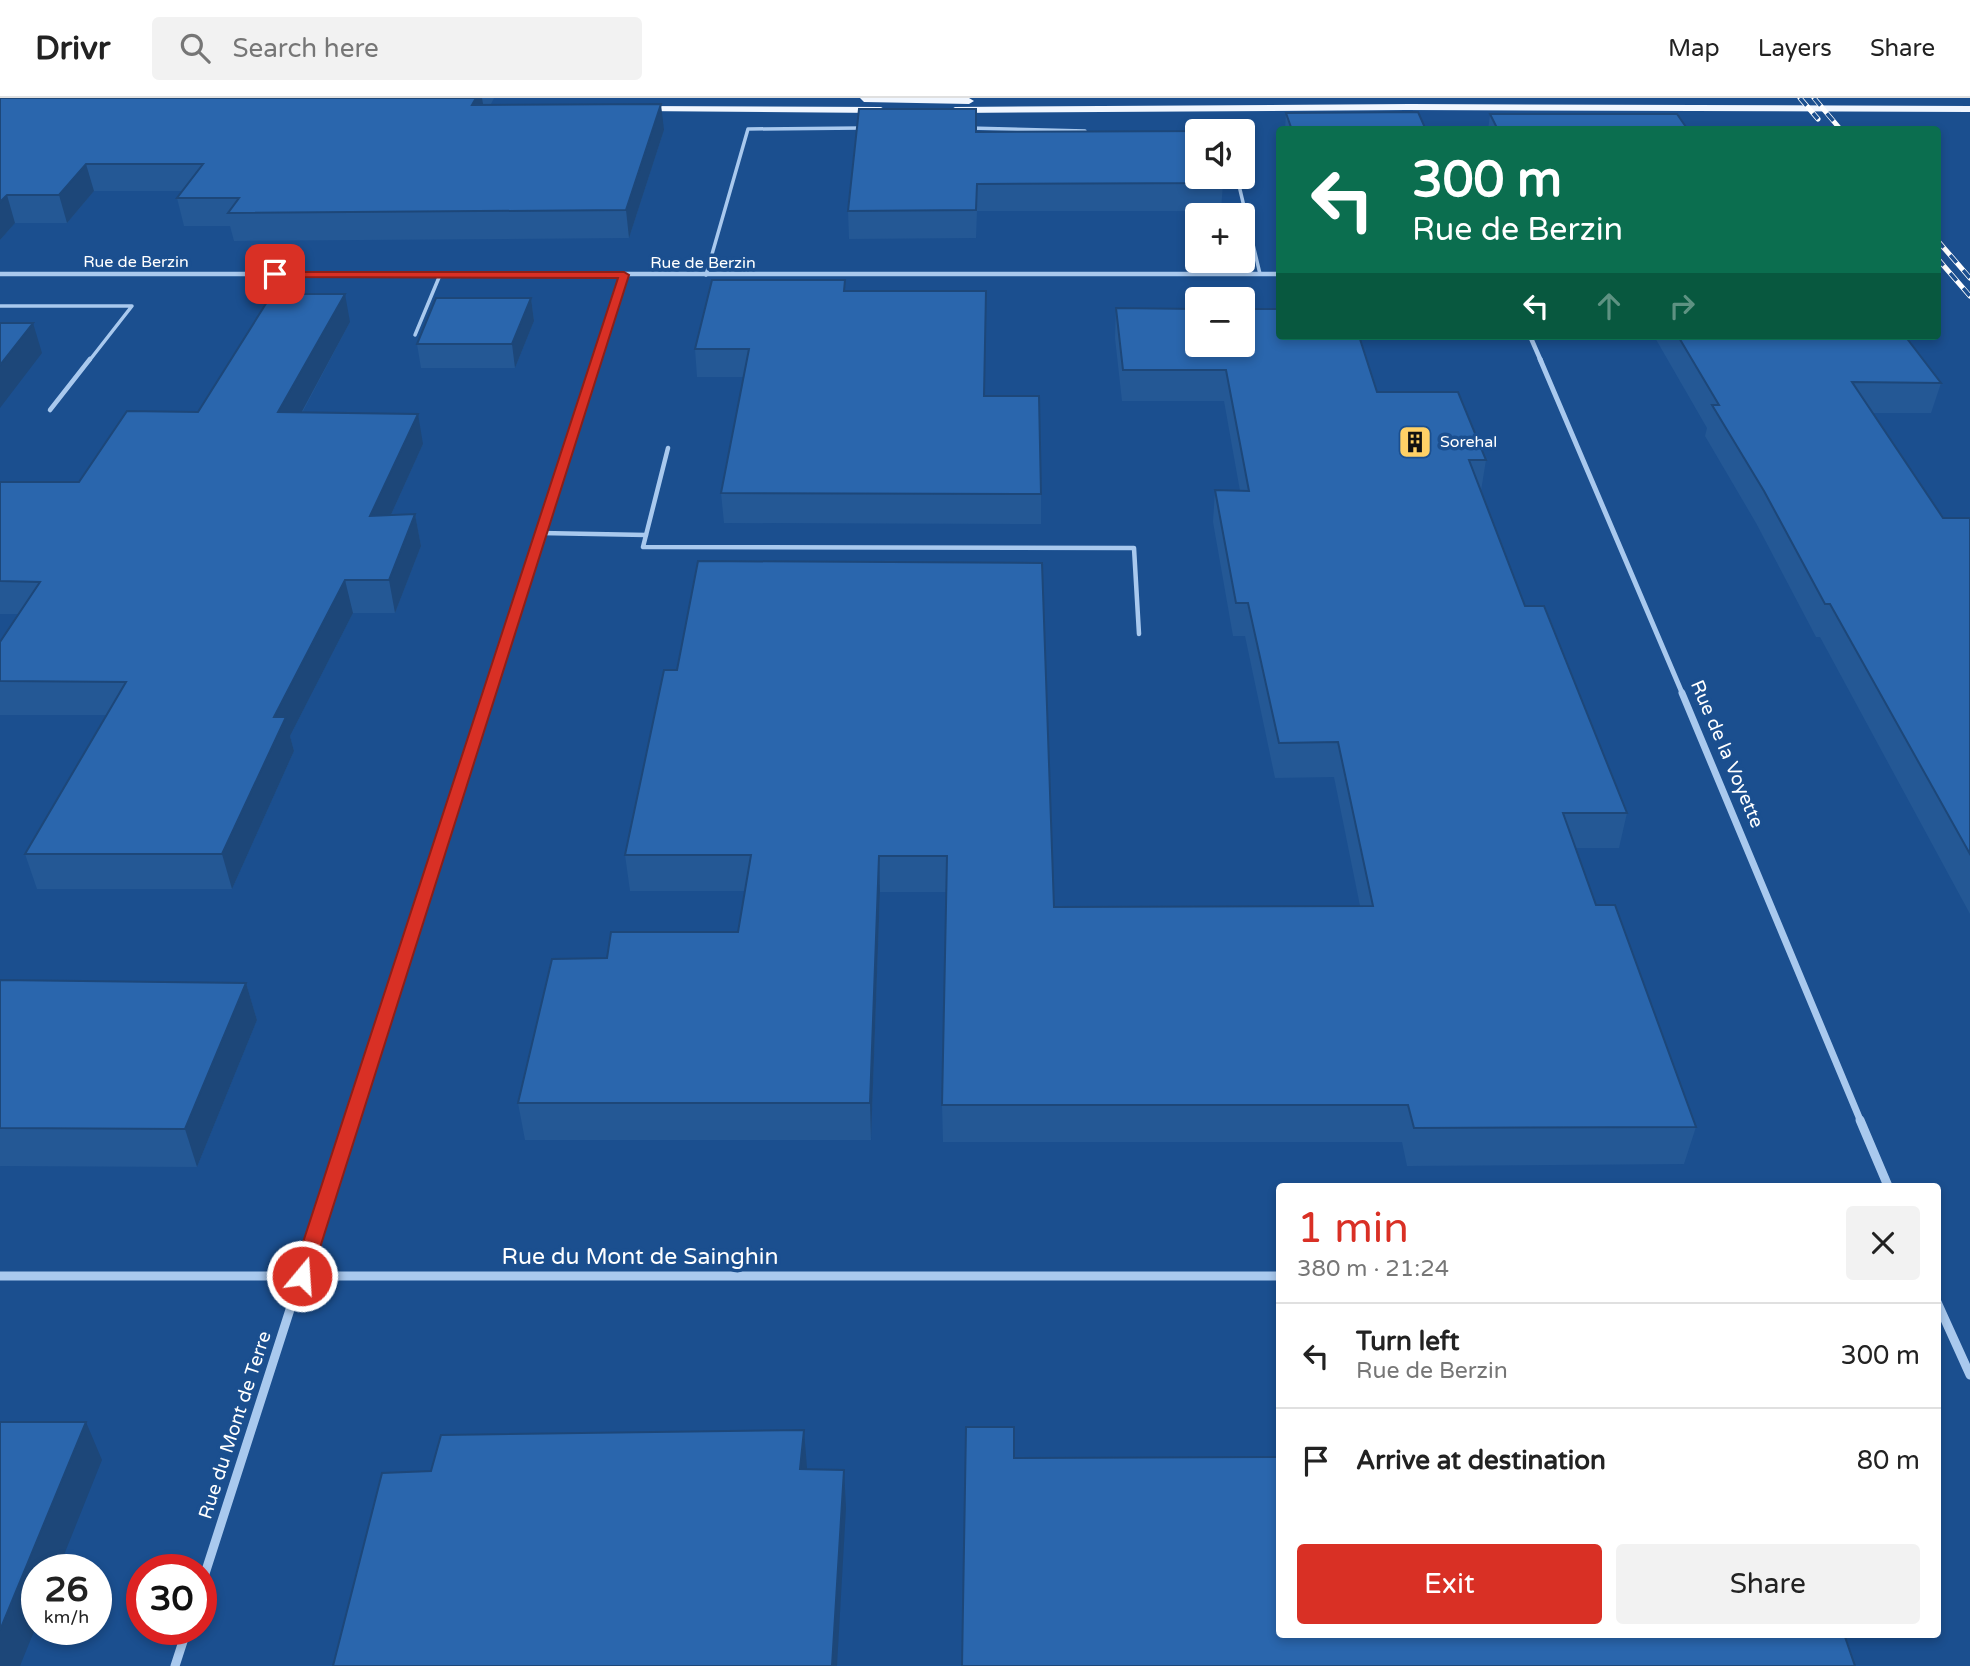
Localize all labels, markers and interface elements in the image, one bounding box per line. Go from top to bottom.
search box [152,17,642,80]
text: Drivr [35,29,110,68]
icon: search [176,29,214,67]
text: Search here [232,33,379,64]
text: Map [1668,34,1720,63]
text: Layers [1758,34,1832,63]
text: Share [1870,34,1935,63]
map controls [1185,119,1255,357]
button: sound [1185,119,1255,189]
text: 300 m [1412,151,1562,210]
icon: left [1297,154,1388,245]
button: + [1185,203,1255,273]
text: Rue de Berzin [1412,211,1623,249]
pin [245,244,305,304]
street label: Rue de Berzin [83,252,189,272]
street label: Rue de Berzin [650,253,756,273]
icon: arrive [256,255,294,293]
button: − [1185,287,1255,357]
icon: left [1517,287,1555,325]
icon: ahead [1590,287,1628,325]
icon: right [1663,287,1701,325]
building icon: Sorehal [1396,423,1434,461]
place label: Sorehal [1440,432,1497,452]
street label: Rue de la Voyette [1686,677,1768,831]
text: 1 min [1297,1203,1409,1254]
button: close [1846,1206,1920,1280]
position arrow [265,1239,339,1313]
street label: Rue du Mont de Sainghin [502,1243,778,1271]
text: 380 m · 21:24 [1297,1255,1449,1283]
text: Turn left [1356,1326,1459,1357]
street label: Rue du Mont de Terre [194,1328,276,1522]
icon: left [1297,1337,1335,1375]
text: 300 m [1840,1340,1920,1371]
text: Rue de Berzin [1356,1357,1508,1385]
icon: arrive [1297,1442,1335,1480]
text: Arrive at destination [1356,1445,1606,1476]
text: 80 m [1857,1445,1920,1476]
button: Exit [1297,1544,1602,1624]
button: Share [1616,1544,1920,1624]
speed limit sign: 30 [126,1554,217,1645]
text: 26 [45,1569,88,1611]
text: km/h [44,1606,89,1628]

